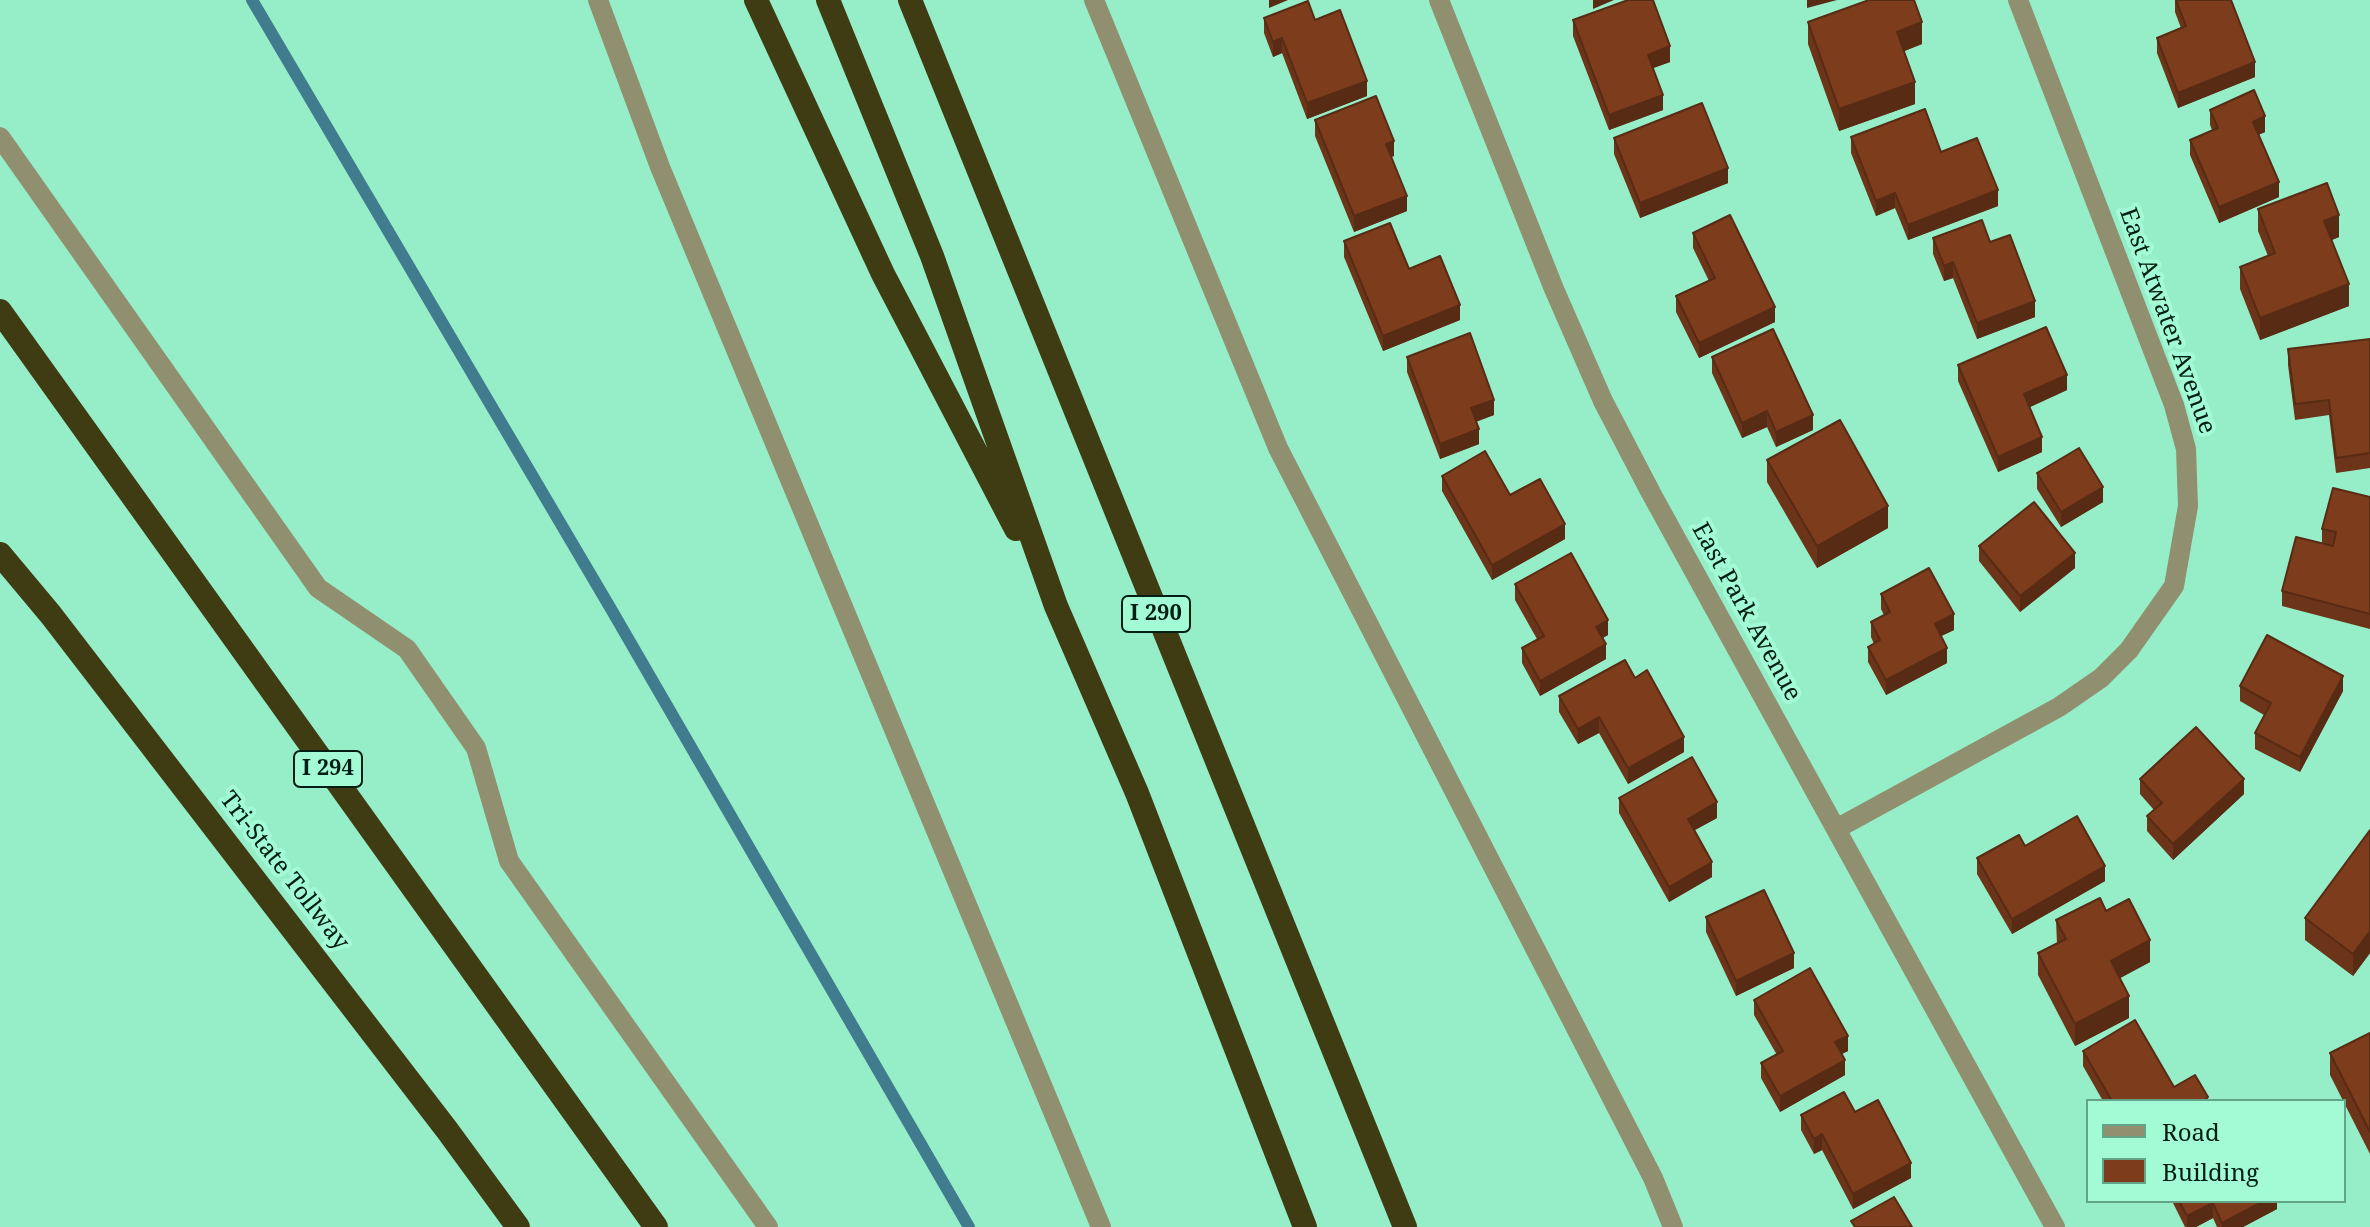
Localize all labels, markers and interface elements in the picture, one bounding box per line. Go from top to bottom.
street label: East Atwater Avenue [2113,204,2221,438]
street label: East Park Avenue [1685,518,1807,706]
road number: I 290 [1122,596,1190,632]
road number: I 294 [294,751,362,787]
street label: Tri-State Tollway [213,786,355,956]
legend [2086,1099,2346,1203]
text: Road [2162,1115,2220,1148]
text: Building [2162,1155,2259,1188]

